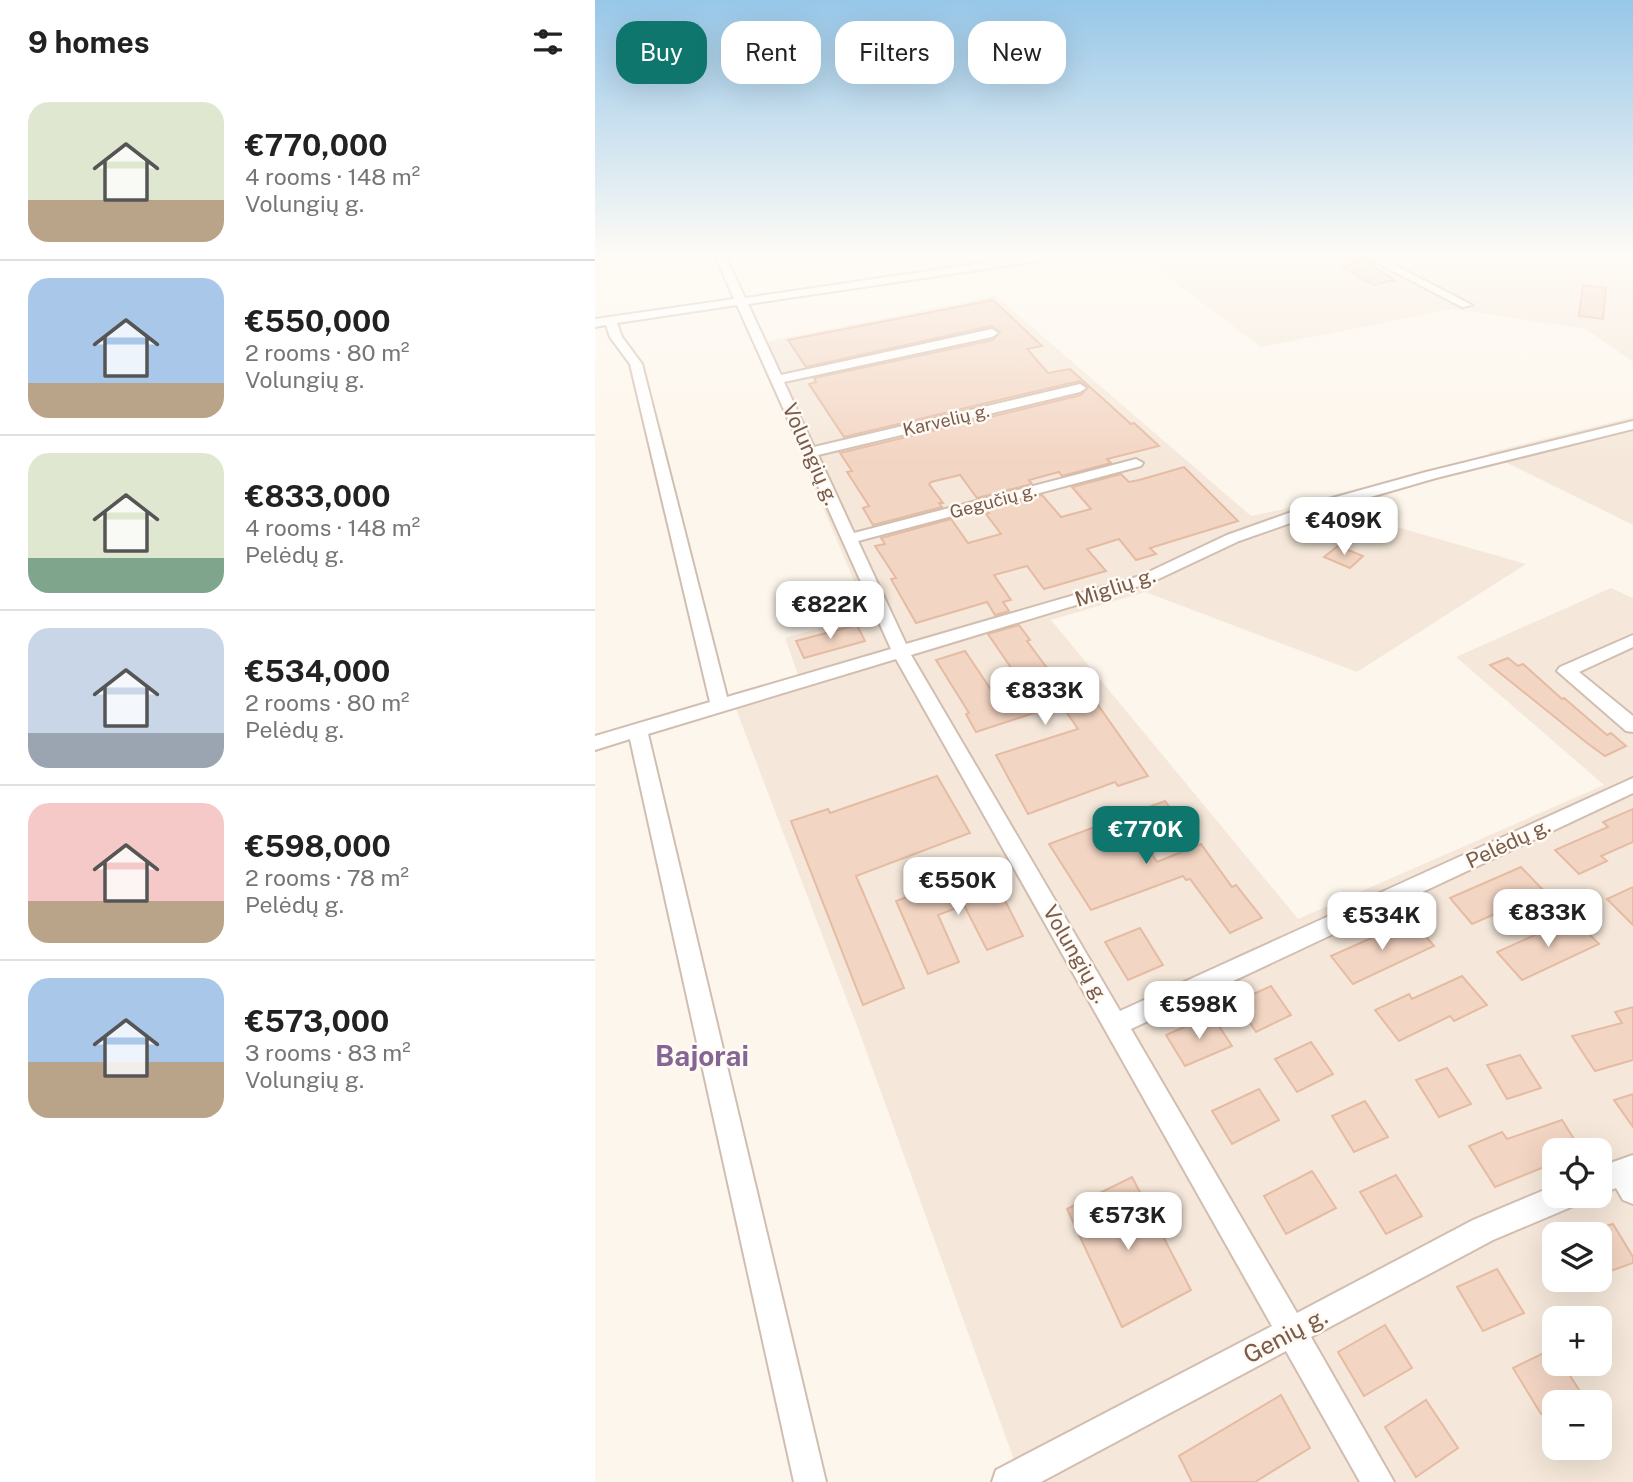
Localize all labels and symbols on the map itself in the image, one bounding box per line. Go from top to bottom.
street label: Volungių g. [777,399,845,509]
street label: Karvelių g. [901,400,991,440]
street label: Gegučių g. [947,479,1039,523]
pin: €409K [1295,498,1393,557]
street label: Miglių g. [1071,562,1159,612]
pin: €822K [781,582,879,641]
pin: €833K [996,668,1094,727]
pin: €770K [1097,806,1195,866]
street label: Pelėdų g. [1462,813,1554,873]
pin: €550K [909,858,1007,917]
pin: €833K [1499,890,1597,949]
pin: €534K [1333,892,1431,952]
street label: Volungių g. [1038,901,1114,1007]
pin: €598K [1150,982,1248,1041]
district label: Bajorai [655,1039,749,1072]
pin: €573K [1079,1192,1177,1252]
street label: Genių g. [1238,1301,1332,1369]

